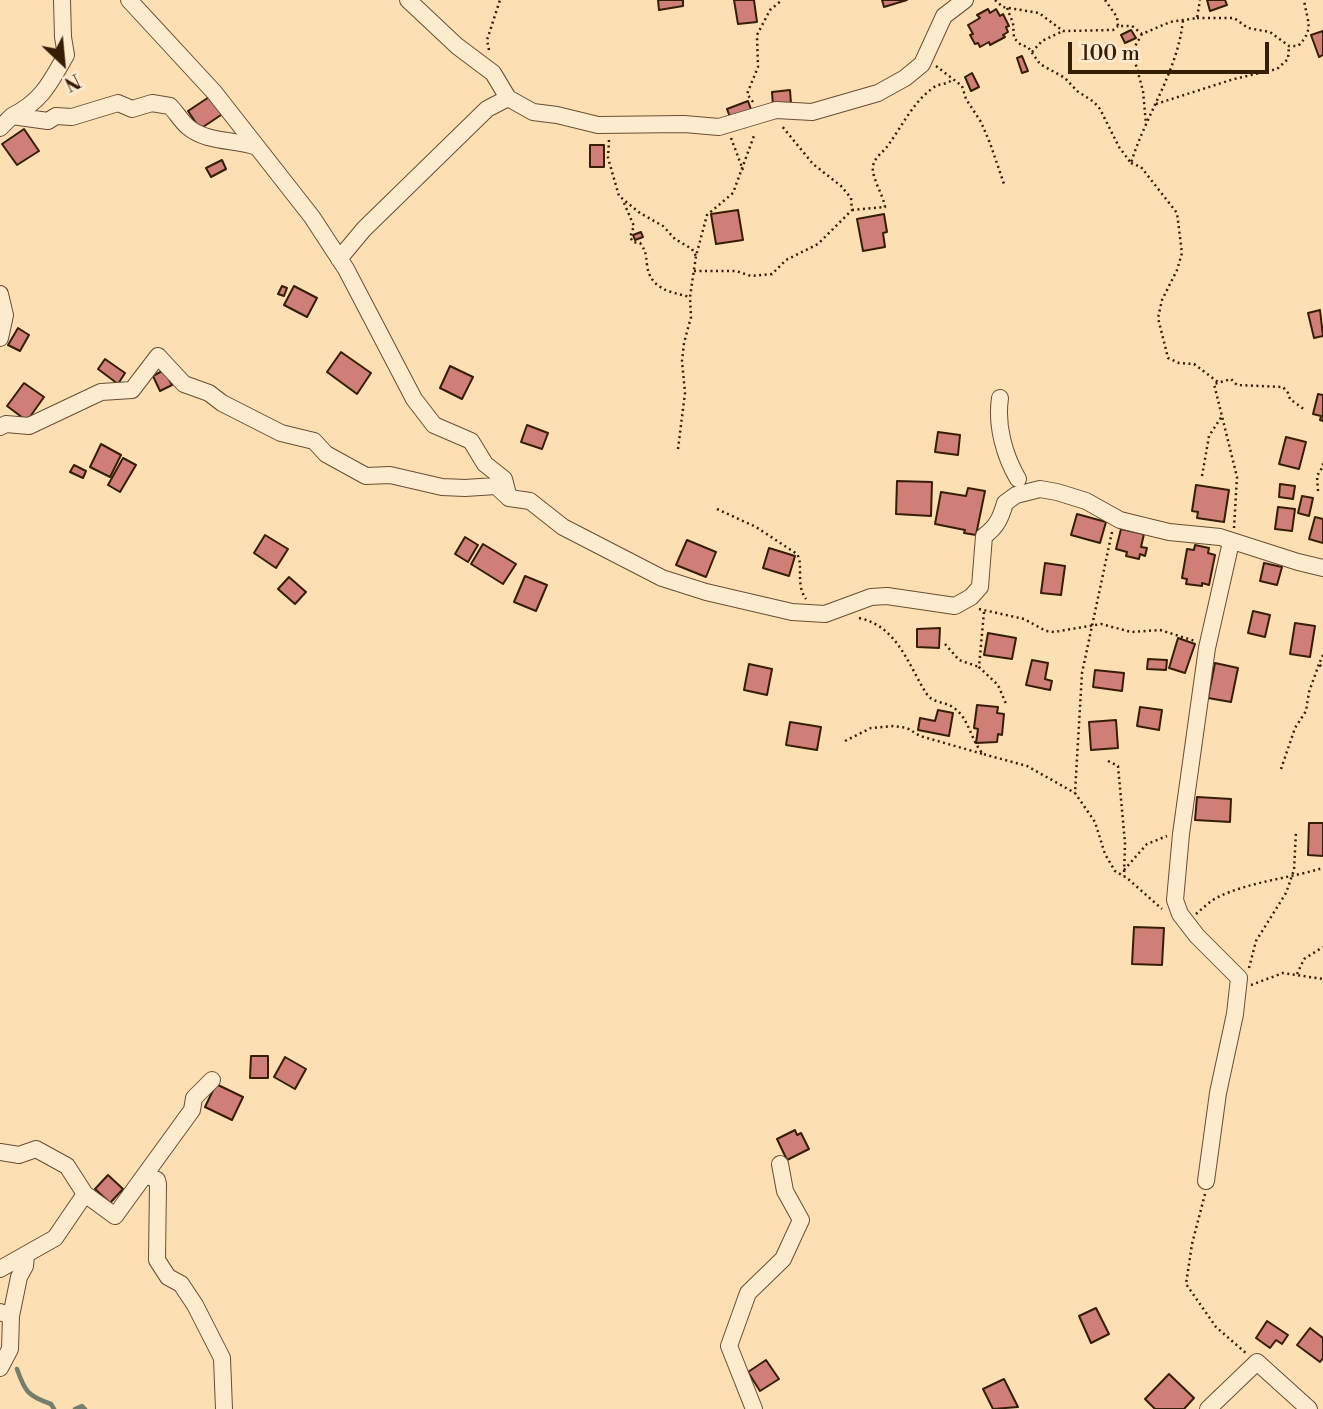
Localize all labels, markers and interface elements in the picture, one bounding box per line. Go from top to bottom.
north arrow [28,28,98,98]
scale bar [1071,28,1272,72]
text: 100 m [1081,41,1140,67]
text: N [60,68,84,96]

